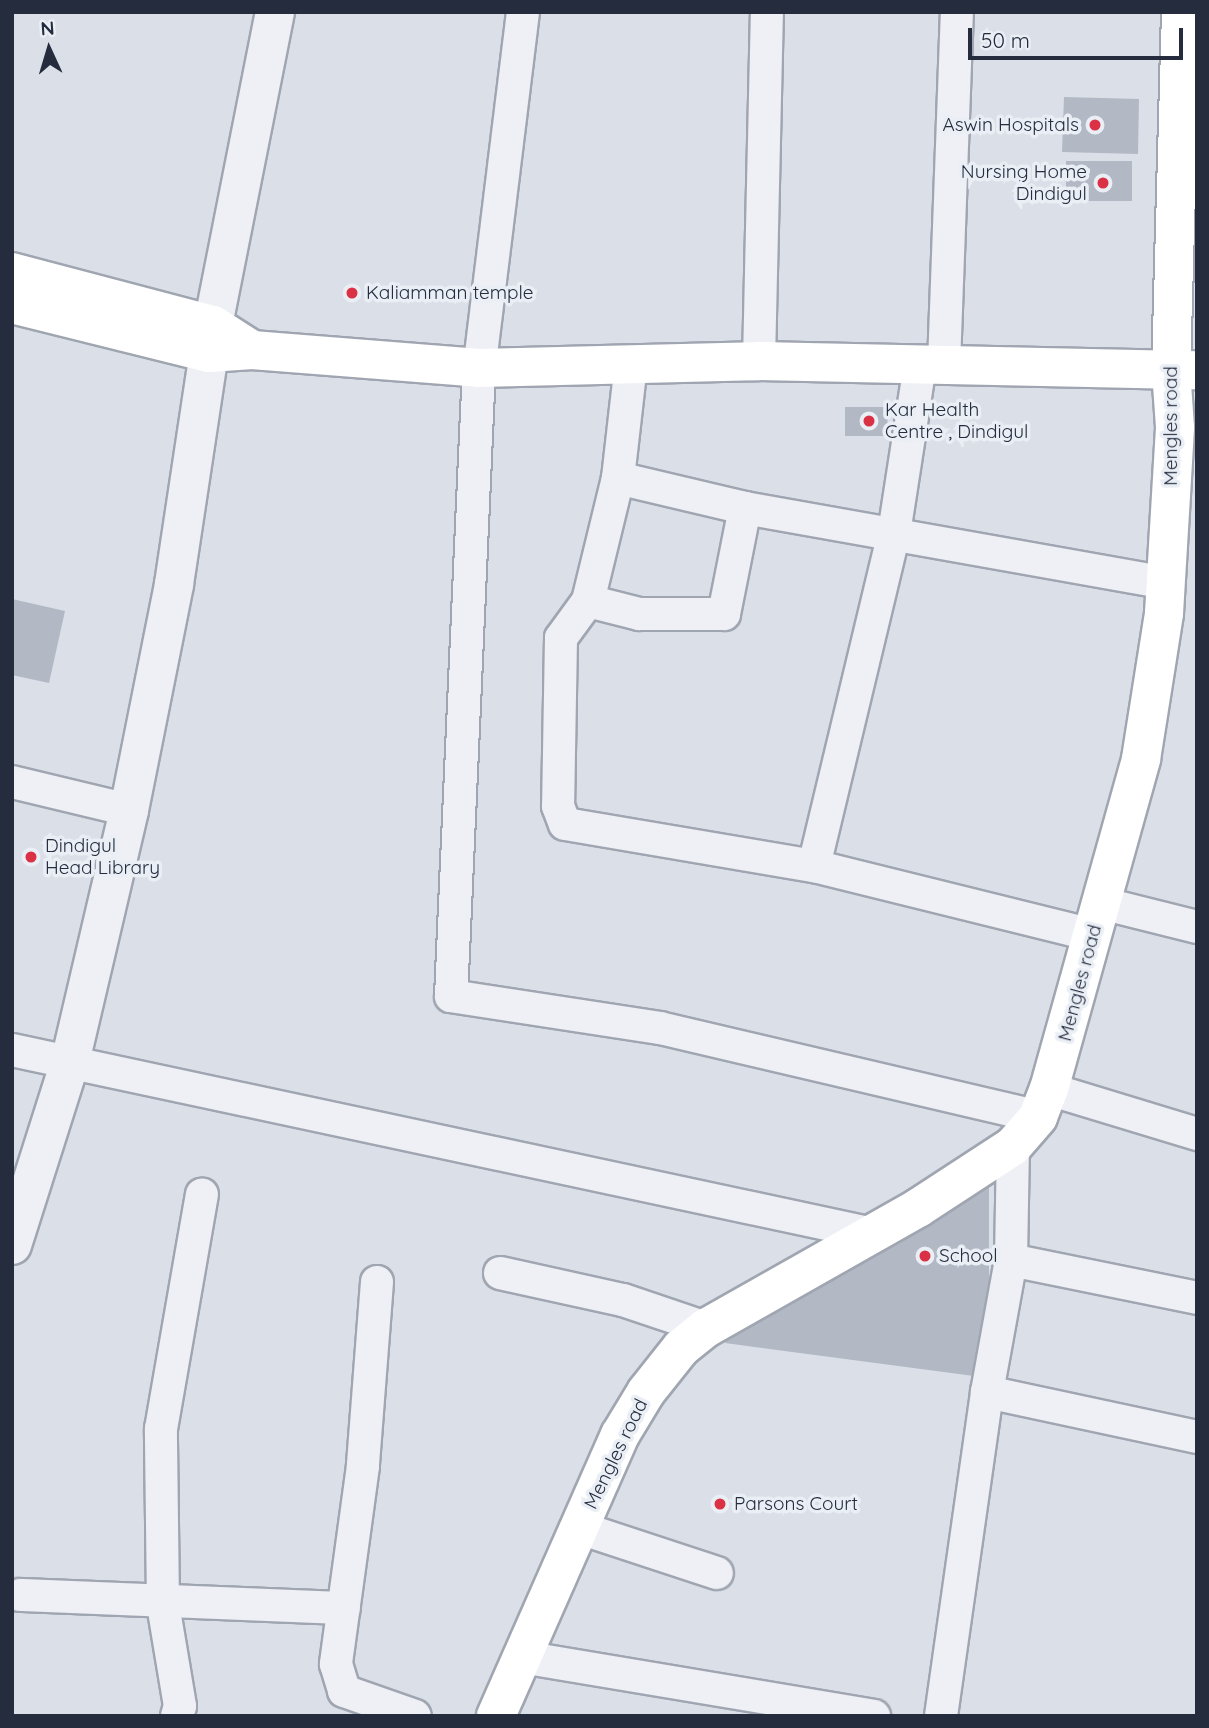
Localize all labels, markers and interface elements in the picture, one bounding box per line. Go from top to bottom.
north arrow [14,14,84,84]
scale bar [971,14,1186,58]
text: N [40,16,55,41]
text: 50 m [981,27,1030,53]
place label: Aswin Hospitals [942,114,1079,136]
marker: Aswin Hospitals [1085,115,1105,135]
place label: Nursing Home Dindigul [961,161,1087,205]
marker: Nursing Home Dindigul [1093,173,1113,193]
place label: Kaliamman temple [366,282,533,304]
marker: Kaliamman temple [344,285,360,301]
street label: Mengles road [1160,366,1182,486]
place label: Kar Health Centre , Dindigul [885,399,1028,443]
marker: Kar Health Centre , Dindigul [859,411,879,431]
place label: Dindigul Head Library [45,835,160,879]
marker: Dindigul Head Library [23,849,39,865]
street label: Mengles road [1053,922,1107,1044]
place label: School [939,1245,998,1267]
marker: School [917,1248,933,1264]
street label: Mengles road [580,1395,652,1513]
place label: Parsons Court [734,1493,858,1515]
marker: Parsons Court [712,1496,728,1512]

